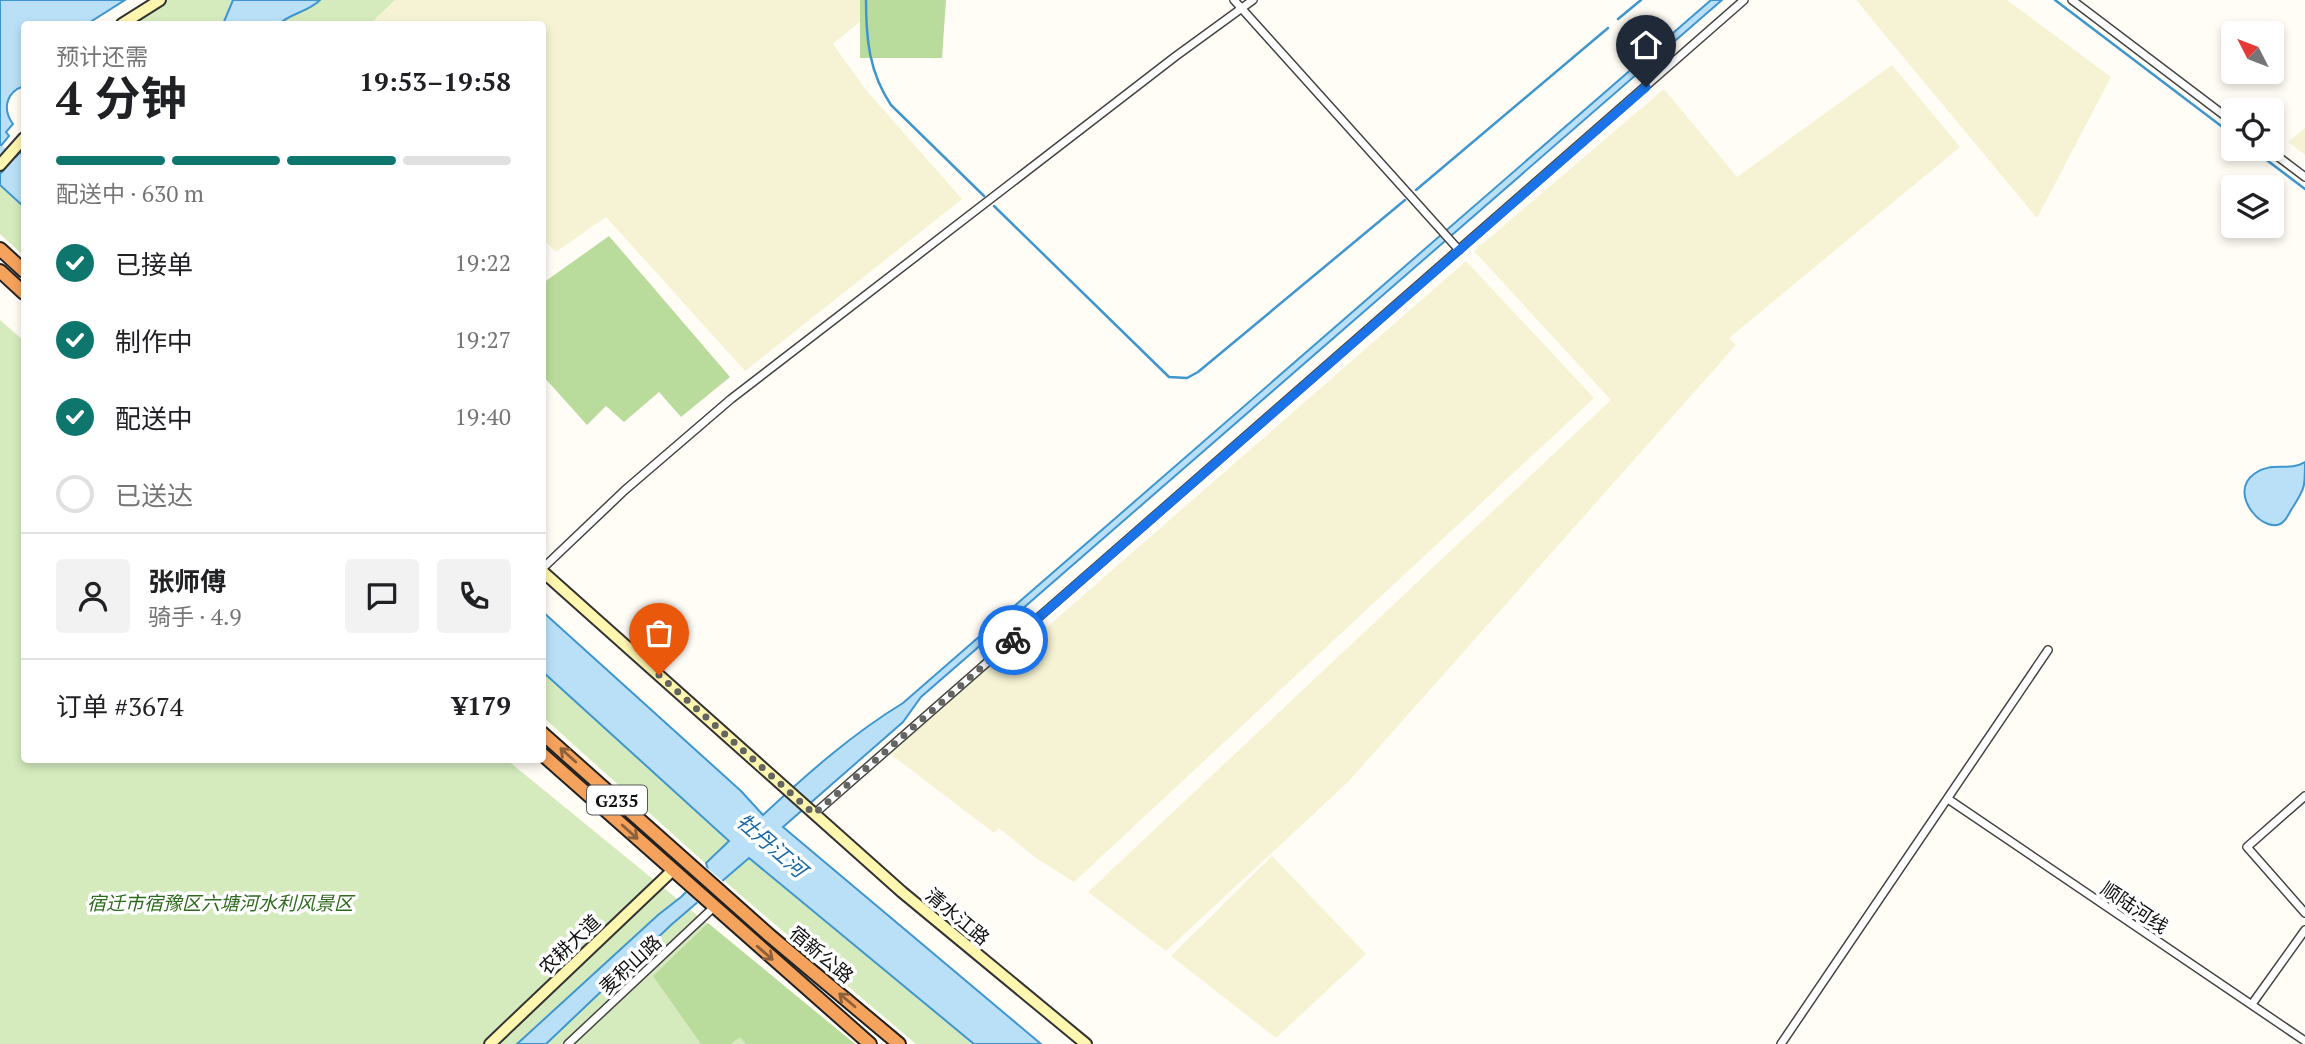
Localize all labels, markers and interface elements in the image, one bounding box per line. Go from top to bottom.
pin [1616,15,1676,87]
north arrow [2221,21,2284,84]
map controls [2221,21,2284,238]
icon: home [1627,26,1665,64]
text: 预计还需 [56,41,148,72]
text: 19:53–19:58 [359,64,511,98]
text: 4 分钟 [56,67,186,128]
button: locate [2221,98,2284,161]
button: layers [2221,175,2284,238]
text: 配送中 · 630 m [56,178,204,209]
icon: check [56,244,94,282]
text: 已接单 [115,247,193,281]
text: 19:22 [454,247,511,278]
icon: check [56,321,94,359]
text: 制作中 [115,324,193,358]
text: 19:27 [454,324,511,355]
icon: check [56,398,94,436]
text: 配送中 [115,401,193,435]
text: 19:40 [454,401,511,432]
text: 已送达 [115,478,193,512]
button: person [56,559,130,633]
button: chat [345,559,419,633]
button: phone [437,559,511,633]
text: 张师傅 [148,564,226,598]
text: 骑手 · 4.9 [148,601,242,632]
pin [629,603,689,675]
courier [978,605,1048,675]
icon: bag [640,614,678,652]
icon: bike [994,621,1032,659]
text: ¥179 [452,688,511,722]
text: 订单 #3674 [56,689,184,723]
one-way arrow [560,747,577,764]
road number: G235 [587,786,647,814]
water label: 牡丹江河 [731,807,816,886]
one-way arrow [621,824,639,840]
street label: 顺陆河线 [2097,875,2173,939]
street label: 清水江路 [921,882,995,950]
park label: 宿迁市宿豫区六塘河水利风景区 [87,890,356,915]
street label: 农耕大道 [533,909,605,979]
street label: 宿新公路 [785,920,859,988]
street label: 麦积山路 [594,929,666,999]
one-way arrow [756,945,774,961]
one-way arrow [838,992,856,1008]

